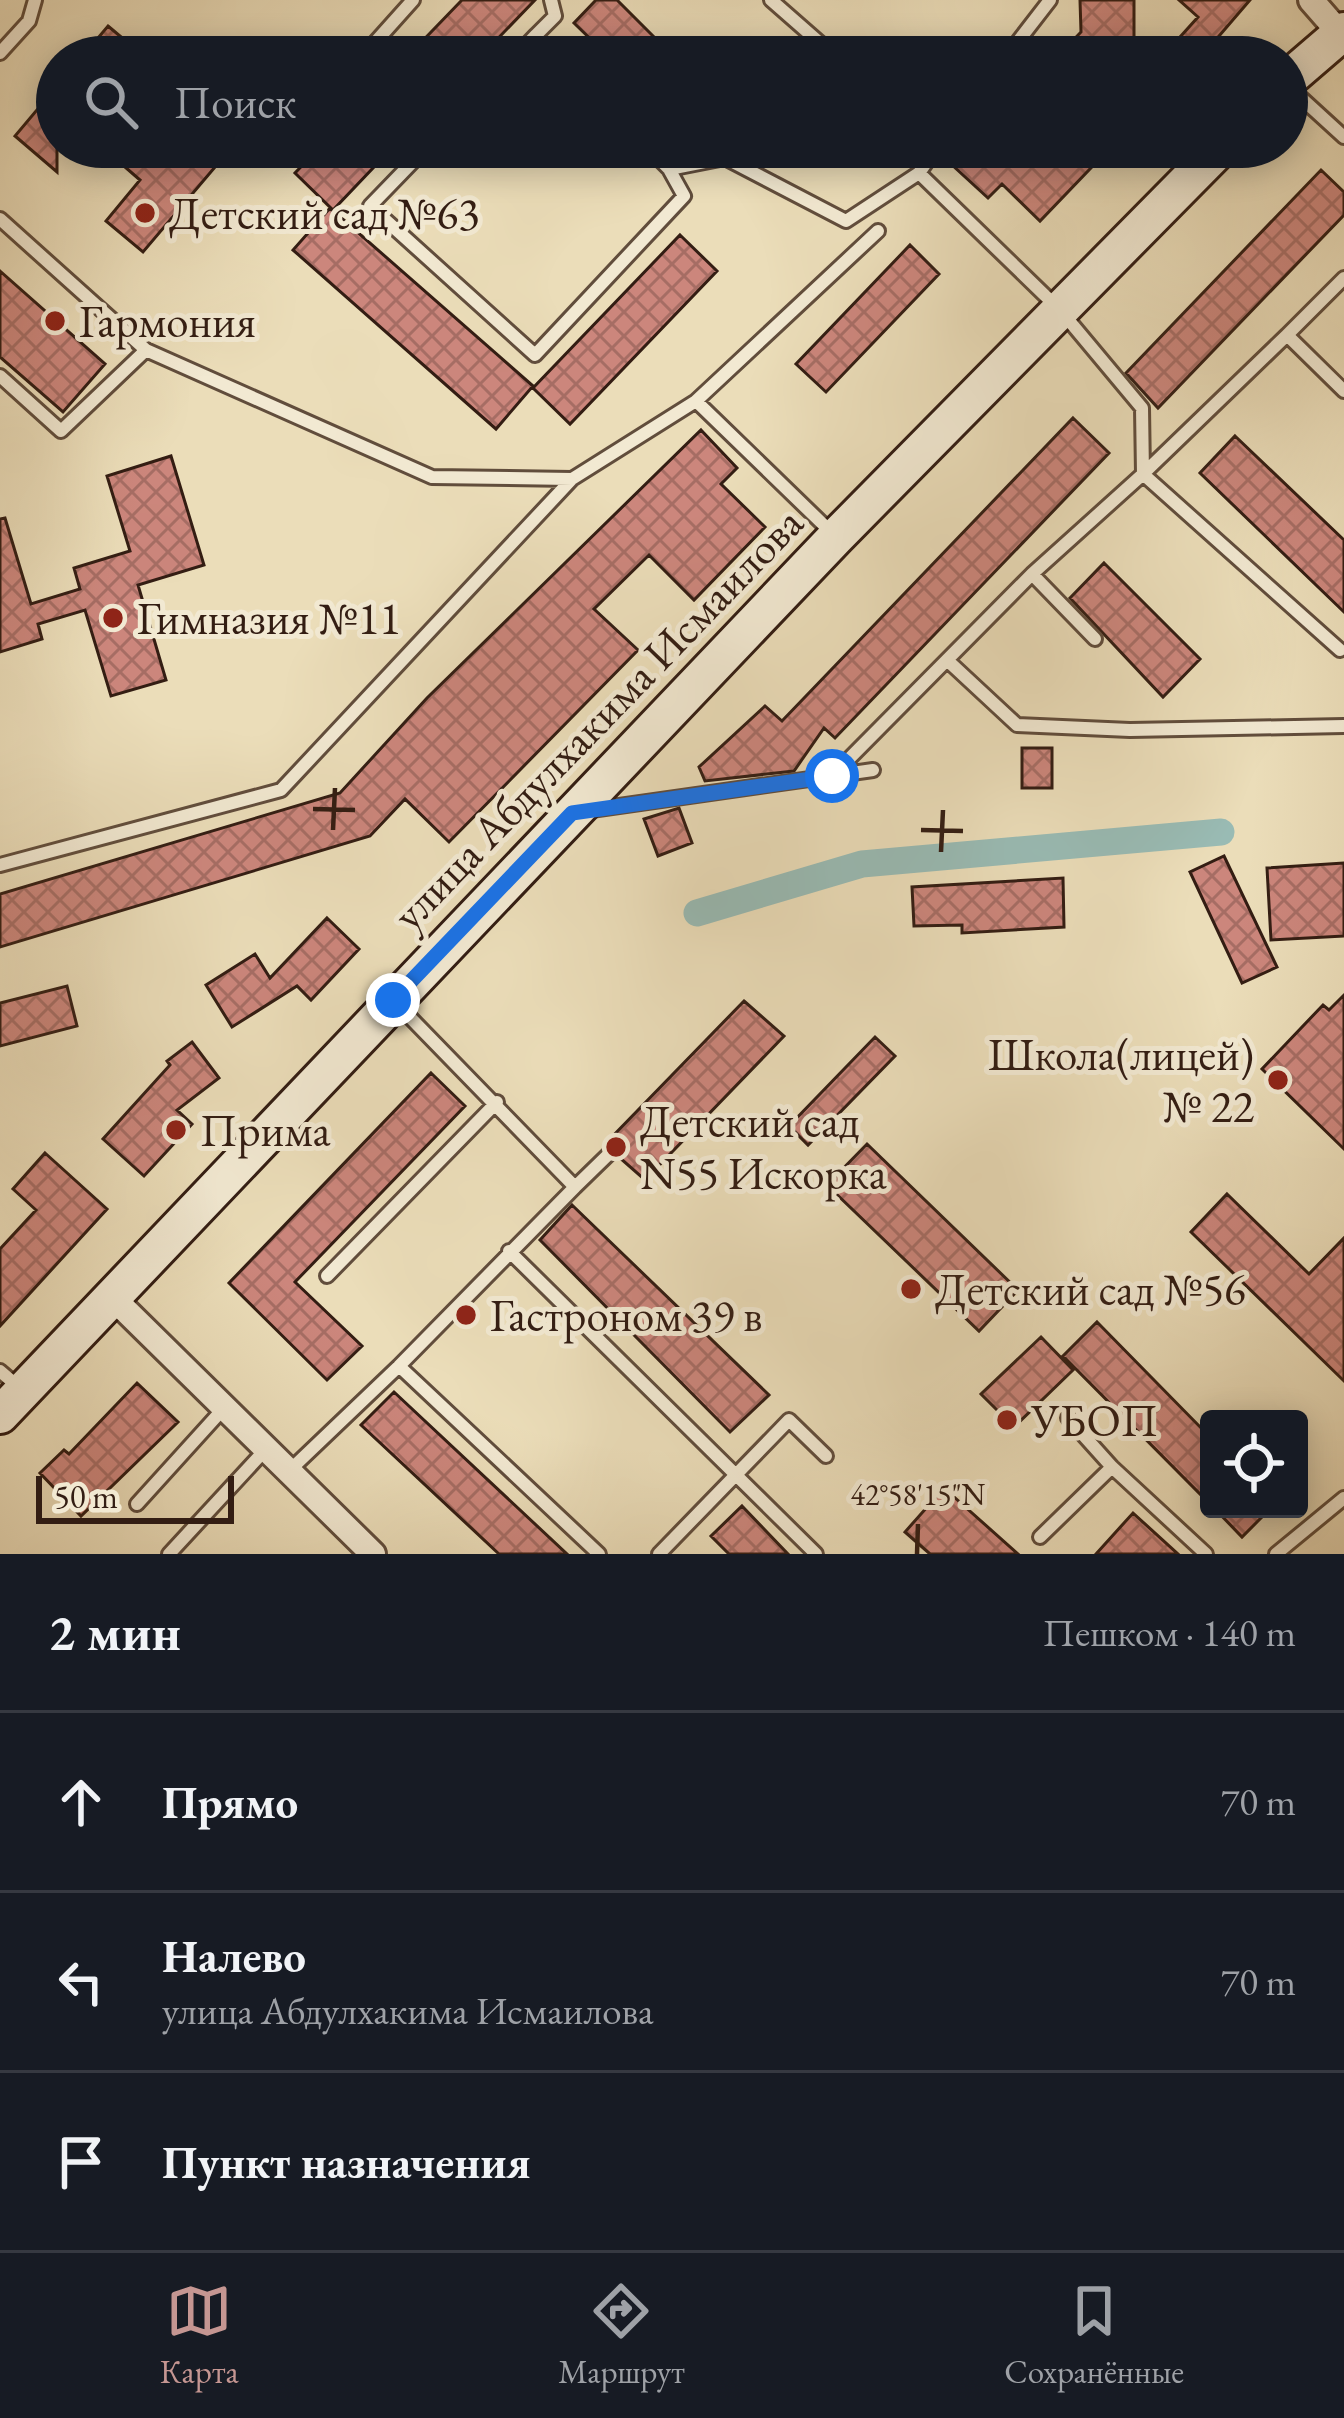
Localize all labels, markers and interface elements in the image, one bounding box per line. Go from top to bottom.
search box [36,36,1308,168]
icon: search [78,69,144,135]
text: Поиск [174,73,296,131]
place label: Детский сад №63 [169,184,480,242]
marker: Детский сад №63 [132,200,158,226]
place label: Гармония [79,292,256,350]
marker: Гармония [42,308,68,334]
street label: улица Абдулхакима Исмаилова [379,494,815,942]
place label: Гимназия №11 [137,589,401,647]
marker: Гимназия №11 [100,605,126,631]
route start [805,749,859,803]
route end [366,973,420,1027]
place label: Школа(лицей) № 22 [988,1025,1254,1135]
marker: Школа(лицей) № 22 [1265,1067,1291,1093]
place label: Детский сад N55 Искорка [640,1092,887,1202]
place label: Прима [200,1101,331,1159]
marker: Прима [163,1117,189,1143]
marker: Детский сад N55 Искорка [603,1134,629,1160]
place label: Детский сад №56 [935,1260,1246,1318]
marker: Детский сад №56 [898,1276,924,1302]
place label: Гастроном 39 в [490,1286,762,1344]
marker: Гастроном 39 в [453,1302,479,1328]
place label: УБОП [1030,1391,1158,1449]
marker: УБОП [994,1407,1020,1433]
map controls [1200,1410,1308,1518]
button: locate [1200,1410,1308,1518]
scale bar [36,1470,234,1523]
text: 50 m [54,1475,118,1518]
text: 42°58'15"N [851,1475,986,1514]
text: 2 мин [48,1599,181,1665]
text: Пешком · 140 m [1043,1607,1296,1658]
icon: ahead [48,1769,114,1835]
text: Прямо [162,1773,298,1831]
text: 70 m [1220,1776,1296,1827]
text: Налево [162,1927,306,1985]
icon: left [48,1949,114,2015]
text: 70 m [1220,1956,1296,2007]
text: улица Абдулхакима Исмаилова [162,1985,654,2036]
icon: arrive [48,2129,114,2195]
text: Пункт назначения [162,2133,531,2191]
tab: Карта [160,2278,239,2393]
tab: Маршрут [558,2278,685,2393]
tab: Сохранённые [1004,2278,1184,2393]

